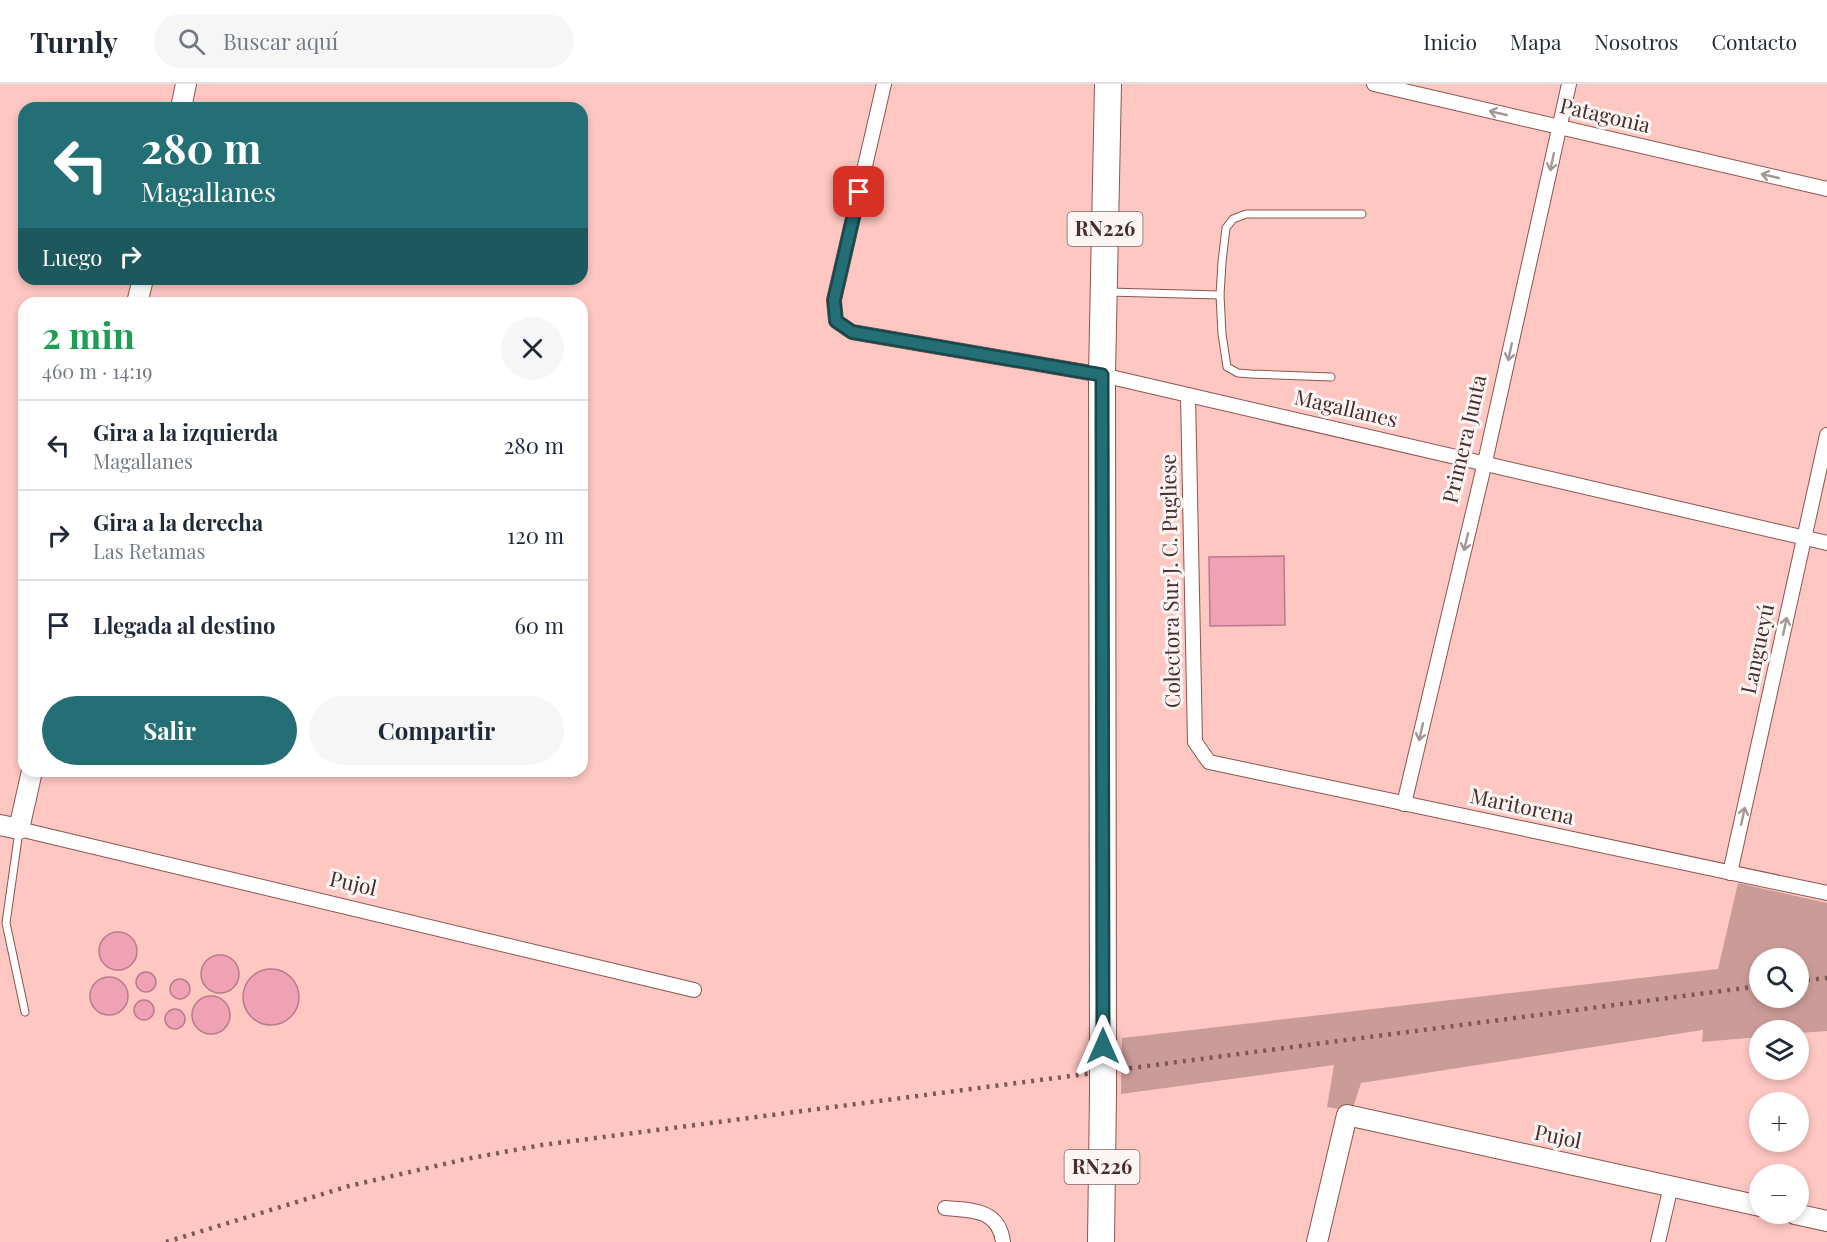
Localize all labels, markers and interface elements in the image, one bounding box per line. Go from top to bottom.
search box [154,14,574,68]
text: Turnly [30,23,118,60]
icon: search [175,25,208,58]
text: Buscar aquí [223,26,338,56]
text: Inicio [1423,27,1477,55]
text: Mapa [1510,27,1561,55]
text: Nosotros [1594,27,1678,55]
text: Contacto [1711,27,1797,55]
street label: Patagonia [1557,90,1654,138]
one-way arrow [1489,106,1508,118]
text: 280 m [141,119,261,175]
icon: left [42,126,120,204]
one-way arrow [1545,152,1557,171]
pin [833,166,884,217]
one-way arrow [1761,169,1780,181]
text: Magallanes [141,173,276,209]
icon: arrive [842,175,875,208]
road number: RN226 [1068,212,1142,246]
icon: right [114,240,147,273]
text: Luego [42,242,102,272]
text: 2 min [42,310,135,358]
button: close [501,317,564,380]
one-way arrow [1503,342,1515,361]
text: 460 m · 14:19 [42,357,152,384]
street label: Primera Junta [1435,371,1492,506]
street label: Magallanes [1292,382,1401,433]
text: Gira a la izquierda [93,417,278,447]
icon: left [42,429,75,462]
text: 280 m [504,430,564,460]
text: Magallanes [93,447,193,474]
street label: Colectora Sur J. C. Pugliese [1153,454,1185,708]
text: Gira a la derecha [93,507,263,537]
icon: right [42,519,75,552]
text: 120 m [507,520,564,550]
one-way arrow [1460,532,1472,551]
text: Las Retamas [93,537,205,564]
street label: Langueyú [1733,601,1779,696]
icon: arrive [42,609,75,642]
text: Llegada al destino [93,610,275,640]
text: 60 m [514,610,564,640]
one-way arrow [1779,617,1791,636]
button: Salir [42,696,297,765]
button: Compartir [309,696,564,765]
one-way arrow [1415,722,1427,741]
street label: Maritorena [1468,780,1578,830]
one-way arrow [1737,807,1749,826]
street label: Pujol [327,863,380,901]
map controls [1749,948,1809,1224]
button: search [1749,948,1809,1008]
position arrow [1071,1014,1135,1078]
button: layers [1749,1020,1809,1080]
button: + [1749,1092,1809,1152]
street label: Pujol [1532,1116,1585,1154]
road number: RN226 [1064,1150,1140,1184]
button: − [1749,1164,1809,1224]

